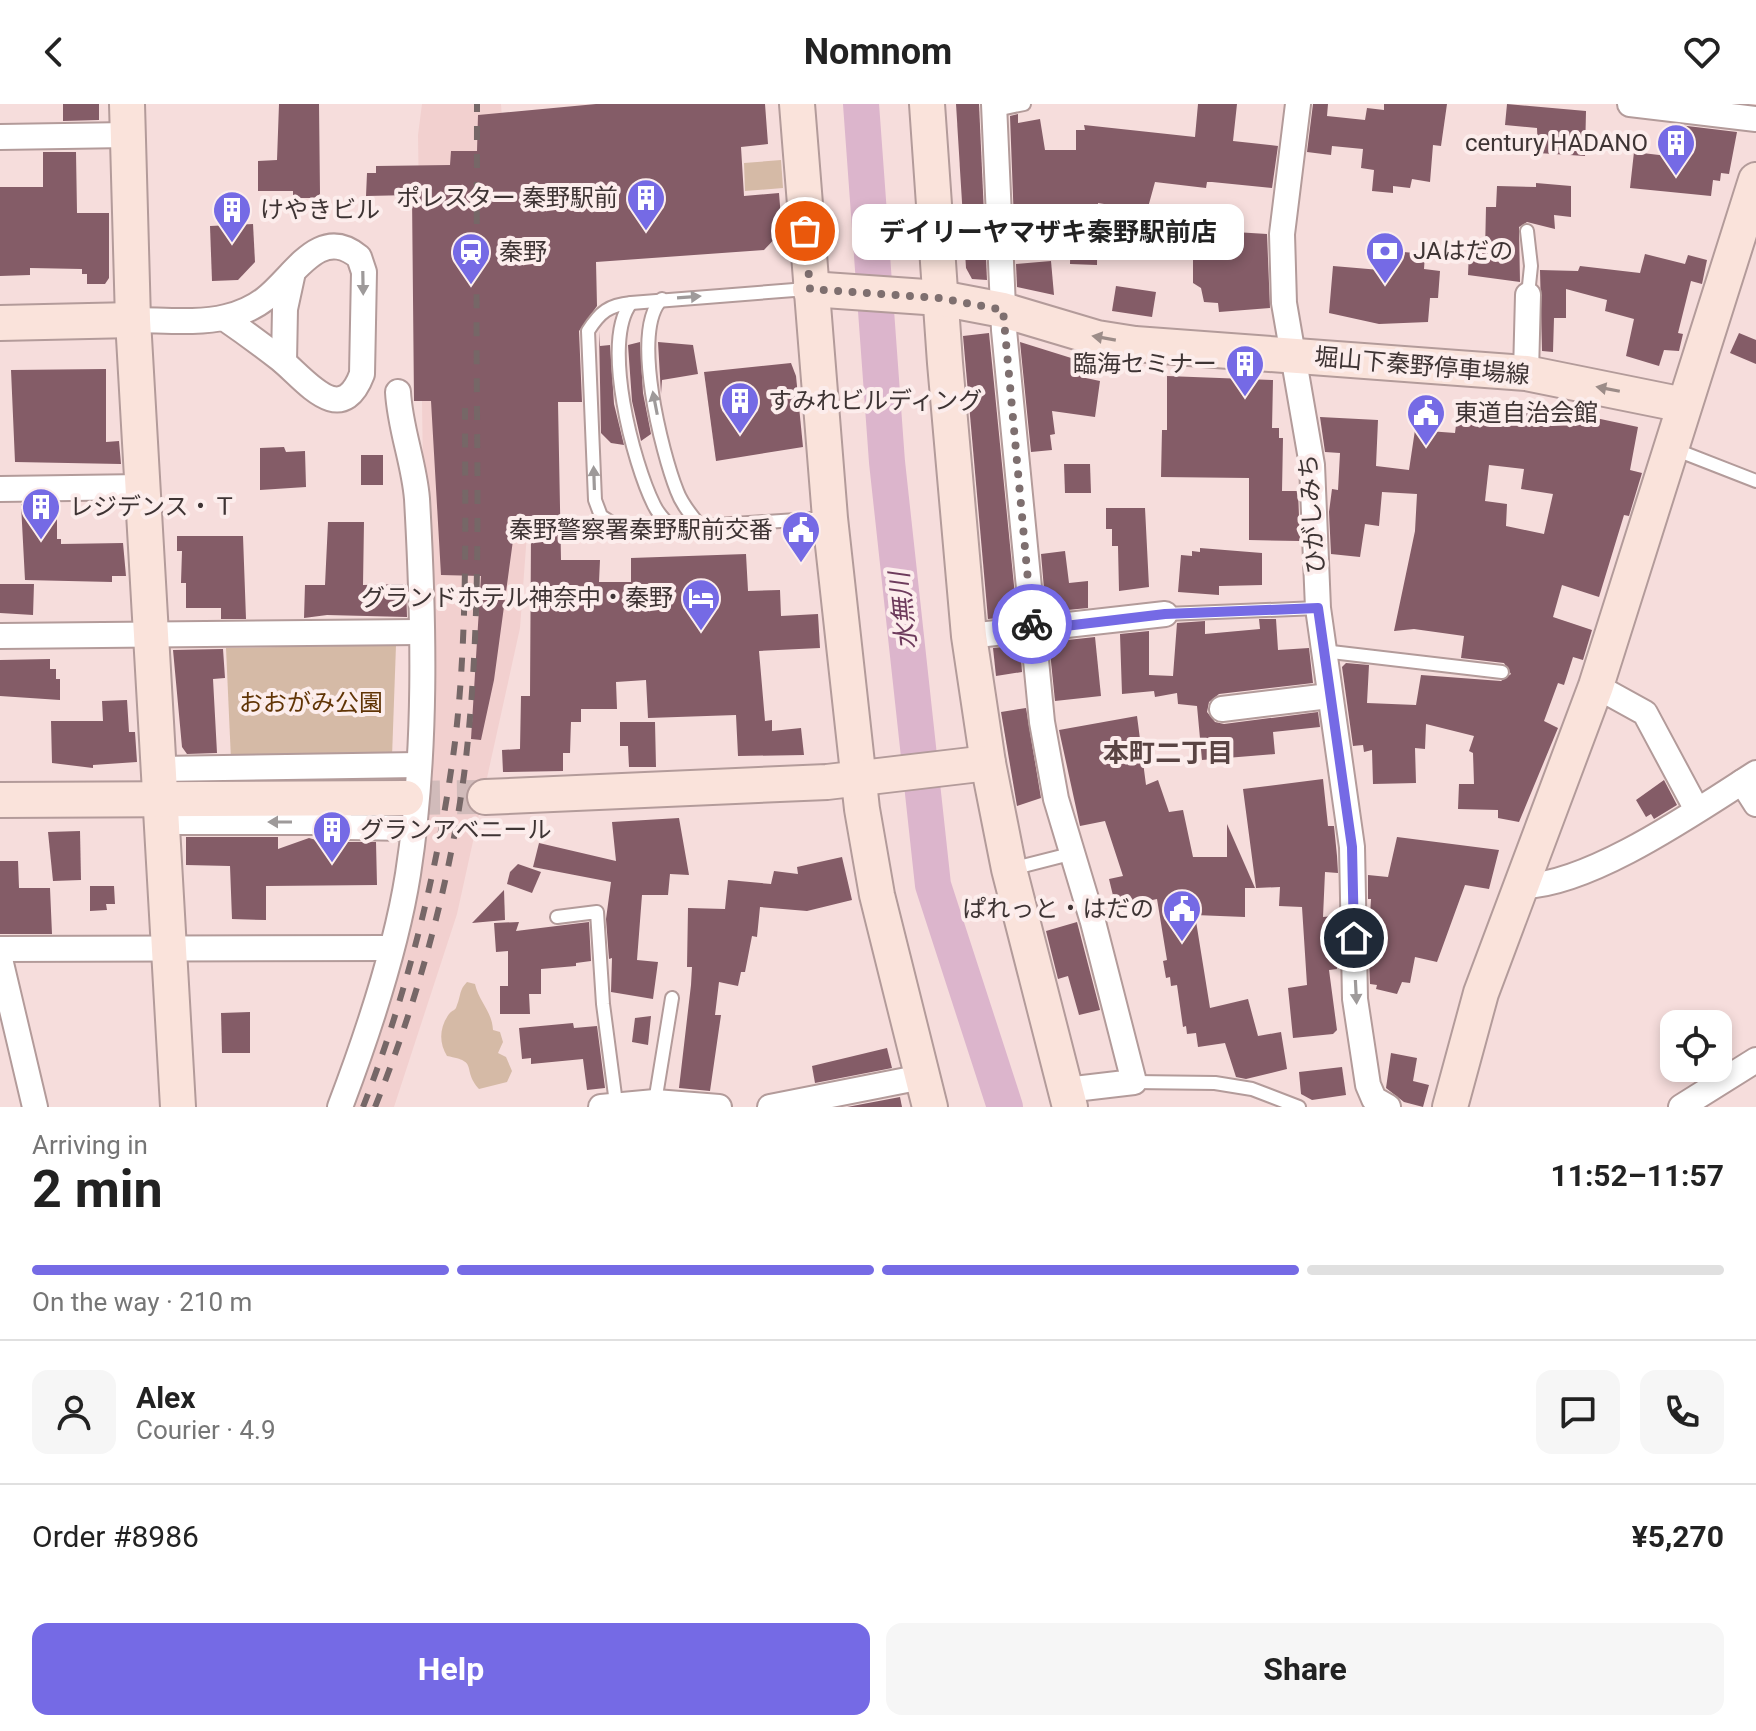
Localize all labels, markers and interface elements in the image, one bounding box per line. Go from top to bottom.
icon: back [32,30,76,74]
icon: heart [1680,30,1724,74]
text: Nomnom [804,31,952,73]
building icon: century HADANO [1655,122,1697,177]
place label: century HADANO [1465,129,1648,157]
building icon: ポレスター 秦野駅前 [625,177,667,232]
place label: ポレスター 秦野駅前 [396,184,618,212]
building icon: けやきビル [211,189,253,244]
place label: けやきビル [260,196,380,224]
pin [771,197,839,265]
callout: デイリーヤマザキ秦野駅前店 [853,203,1245,259]
icon: bag [783,209,827,253]
text: デイリーヤマザキ秦野駅前店 [879,217,1217,247]
bank icon: JAはだの [1364,230,1406,285]
station icon: 秦野 [450,231,492,286]
place label: JAはだの [1413,237,1513,265]
place label: 秦野 [499,238,547,266]
one-way arrow [357,271,369,297]
one-way arrow [677,290,702,303]
one-way arrow [1091,332,1116,344]
building icon: 臨海セミナー [1224,343,1266,398]
street label: 堀山下秦野停車場線 [1313,343,1531,389]
place label: 臨海セミナー [1073,350,1217,378]
building icon: すみれビルディング [719,380,761,435]
one-way arrow [1595,382,1620,394]
place label: すみれビルディング [768,387,982,415]
one-way arrow [649,391,661,416]
public building icon: 東道自治会館 [1405,392,1447,447]
place label: 東道自治会館 [1454,399,1598,427]
street label: ひがしみち [1294,453,1330,575]
one-way arrow [587,465,600,490]
building icon: レジデンス・Ｔ [20,486,62,541]
place label: レジデンス・Ｔ [69,493,237,521]
public building icon: 秦野警察署秦野駅前交番 [780,509,822,564]
place label: 秦野警察署秦野駅前交番 [509,516,773,544]
water label: 水無川 [884,568,922,651]
hotel icon: グランドホテル神奈中・秦野 [680,577,722,632]
place label: グランドホテル神奈中・秦野 [361,584,673,612]
courier [992,584,1072,664]
icon: bike [1010,602,1054,646]
park label: おおがみ公園 [239,689,383,717]
district label: 本町二丁目 [1103,738,1233,768]
building icon: グランアベニール [311,809,353,864]
one-way arrow [267,816,292,828]
place label: グランアベニール [360,816,552,844]
public building icon: ぱれっと・はだの [1161,888,1203,943]
place label: ぱれっと・はだの [962,895,1154,923]
pin [1320,904,1388,972]
icon: home [1332,916,1376,960]
one-way arrow [1349,980,1362,1005]
map controls [1660,1010,1732,1082]
button: locate [1660,1010,1732,1082]
text: Arriving in [32,1130,148,1160]
text: 11:52–11:57 [1550,1158,1724,1193]
text: 2 min [32,1159,163,1220]
text: On the way · 210 m [32,1287,252,1317]
button: person [32,1370,116,1454]
button: chat [1536,1370,1620,1454]
button: phone [1640,1370,1724,1454]
text: Alex [136,1380,196,1415]
text: Courier · 4.9 [136,1415,276,1445]
text: Order #8986 [32,1519,199,1554]
text: ¥5,270 [1632,1519,1724,1554]
button: Help [32,1623,870,1715]
button: Share [886,1623,1724,1715]

